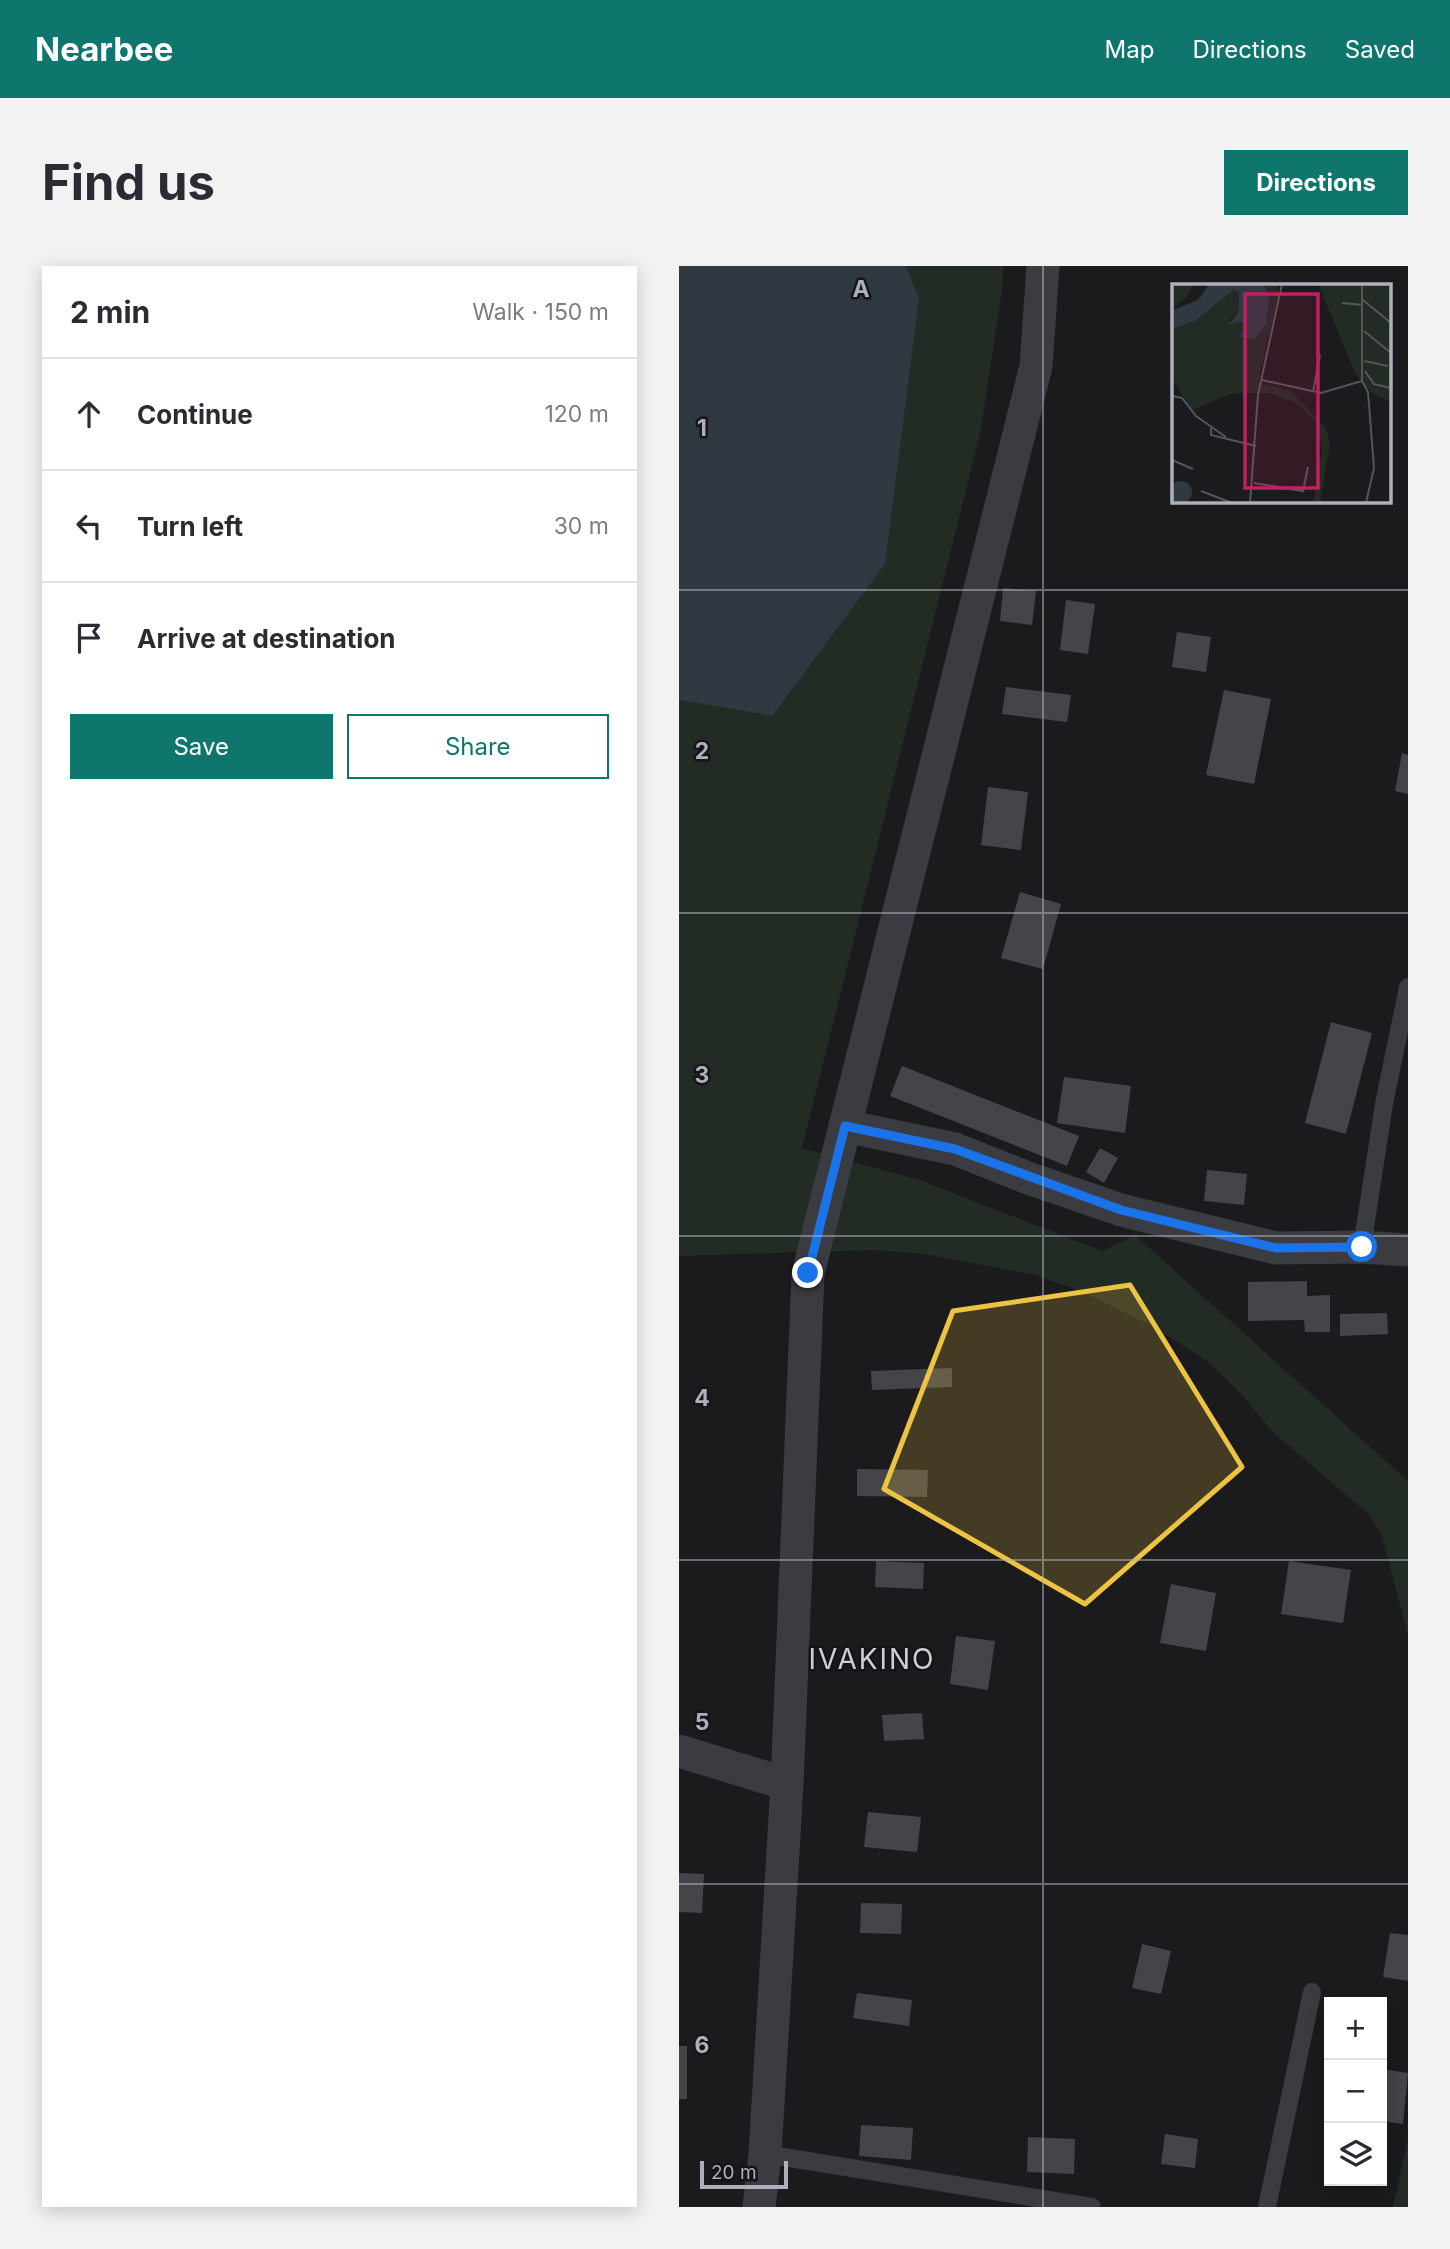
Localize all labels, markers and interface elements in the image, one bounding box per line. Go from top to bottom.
text: Nearbee [35,29,173,69]
text: Map [1105,35,1154,64]
text: Directions [1192,35,1307,64]
text: Saved [1345,35,1415,64]
button: Directions [1224,150,1408,215]
text: Find us [42,153,215,212]
text: A [852,275,870,303]
inset map [1172,284,1391,502]
text: 2 min [70,294,150,330]
text: Walk · 150 m [472,298,609,326]
icon: ahead [70,395,108,433]
text: Continue [137,399,253,430]
text: 120 m [544,400,609,428]
text: 1 [697,414,707,442]
icon: left [70,507,108,545]
text: Turn left [137,511,243,542]
text: 30 m [554,512,609,540]
icon: arrive [70,619,108,657]
text: Arrive at destination [137,623,396,654]
button: Save [70,714,333,779]
button: Share [347,714,609,779]
text: 2 [695,737,709,765]
text: 3 [695,1061,709,1089]
route start [1346,1231,1377,1262]
route end [792,1257,823,1288]
text: 4 [694,1384,710,1412]
district label: IVAKINO [808,1642,936,1676]
text: 5 [695,1708,709,1736]
map controls [1324,1997,1387,2186]
button: + [1324,1997,1387,2060]
text: 6 [695,2031,709,2059]
button: − [1324,2060,1387,2123]
button: layers [1324,2123,1387,2186]
scale bar [700,2158,787,2190]
text: 20 m [711,2161,757,2184]

